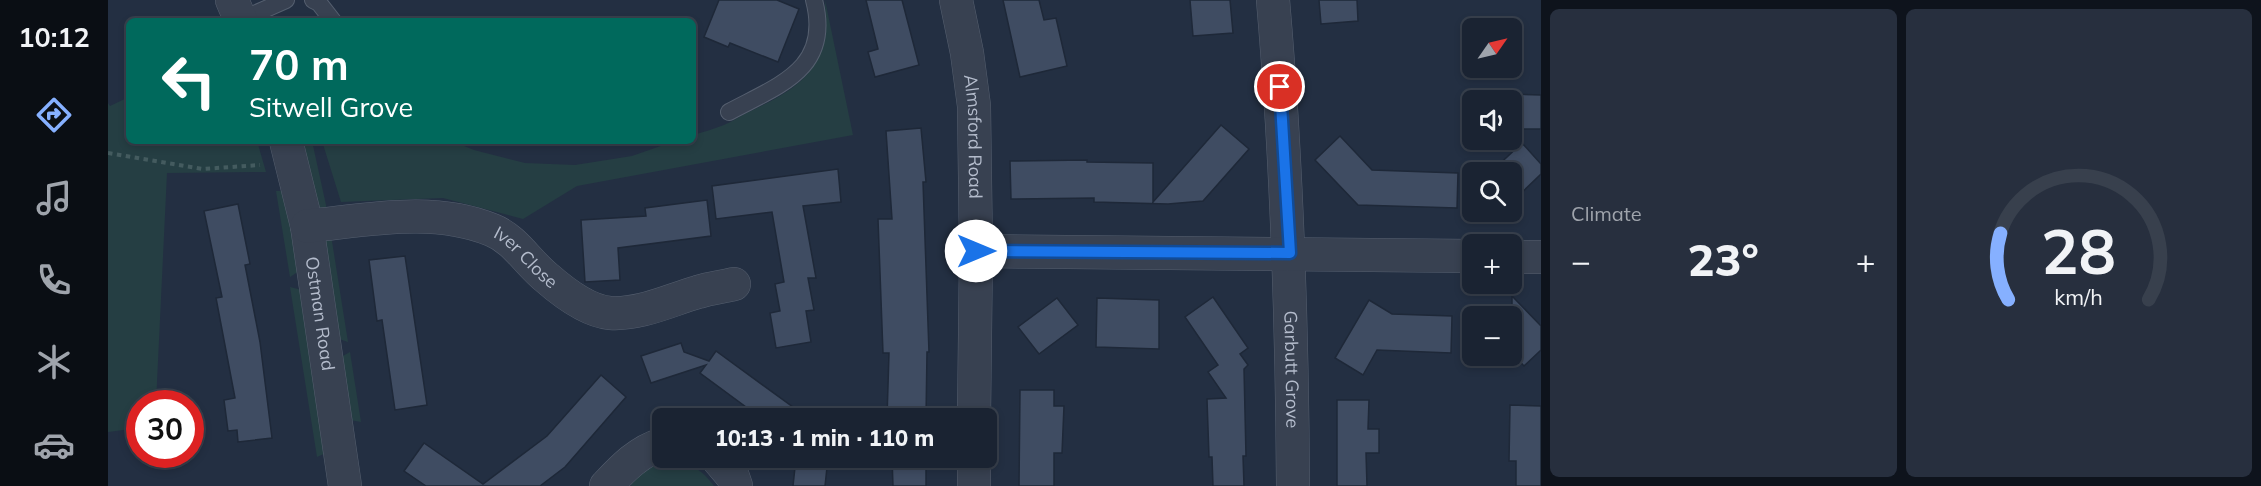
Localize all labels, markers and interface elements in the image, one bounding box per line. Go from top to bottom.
north arrow [1462,18,1522,78]
map controls [1462,18,1522,366]
text: 10:12 [18,20,90,54]
text: 70 m [249,38,349,91]
icon: left [150,42,228,120]
pin [1254,61,1305,112]
icon: arrive [1263,70,1296,103]
street label: Almsford Road [959,73,987,199]
text: Sitwell Grove [249,90,413,124]
button: sound [1462,90,1522,150]
icon: directions [33,94,75,136]
button: search [1462,162,1522,222]
icon: music [33,177,75,219]
text: Climate [1571,201,1642,226]
text: 28 [2041,211,2116,290]
position arrow [944,219,1008,283]
street label: Iver Close [490,221,563,293]
text: 23° [1688,231,1759,287]
button: + [1462,234,1522,294]
text: − [1571,240,1591,281]
text: + [1856,240,1876,281]
street label: Ostman Road [301,255,340,372]
icon: phone [33,259,75,301]
text: km/h [2054,283,2103,310]
button: − [1462,306,1522,366]
street label: Garbutt Grove [1279,310,1304,428]
icon: climate [33,341,75,383]
speed limit sign: 30 [126,390,204,468]
icon: car [33,424,75,466]
text: 10:13 · 1 min · 110 m [715,424,934,452]

